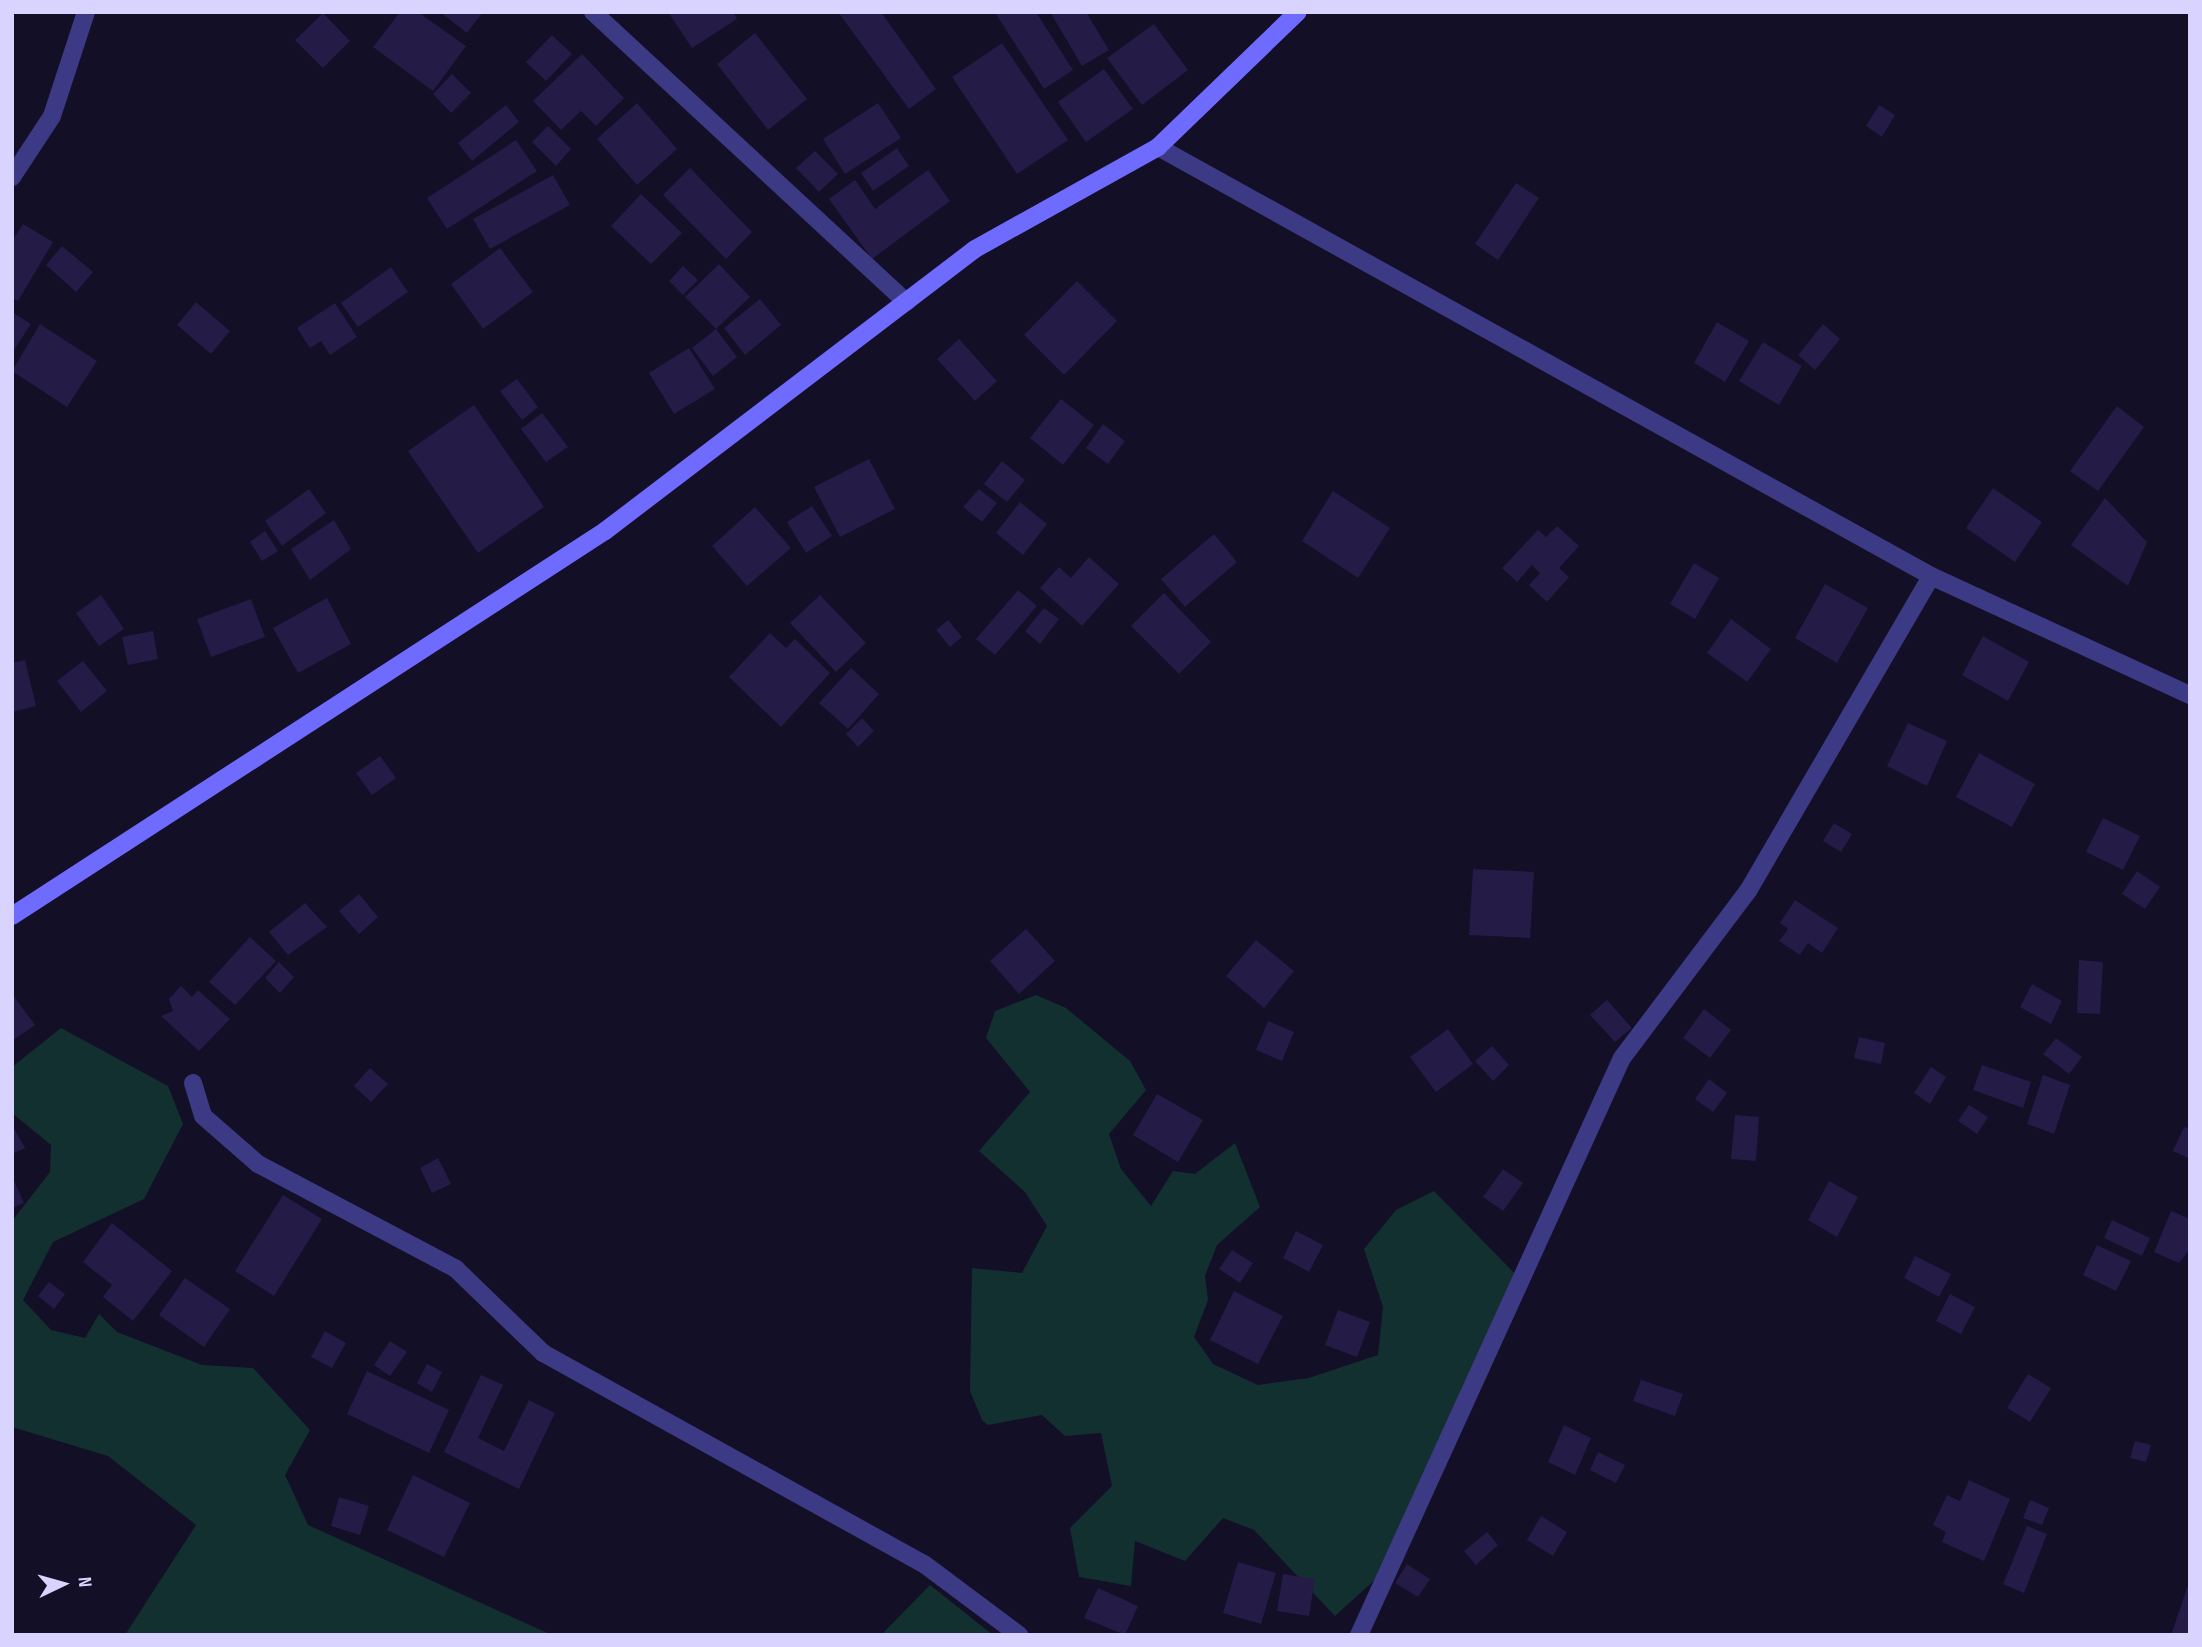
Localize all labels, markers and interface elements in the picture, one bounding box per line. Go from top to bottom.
north arrow [28,1549,98,1619]
text: N [73,1576,96,1588]

